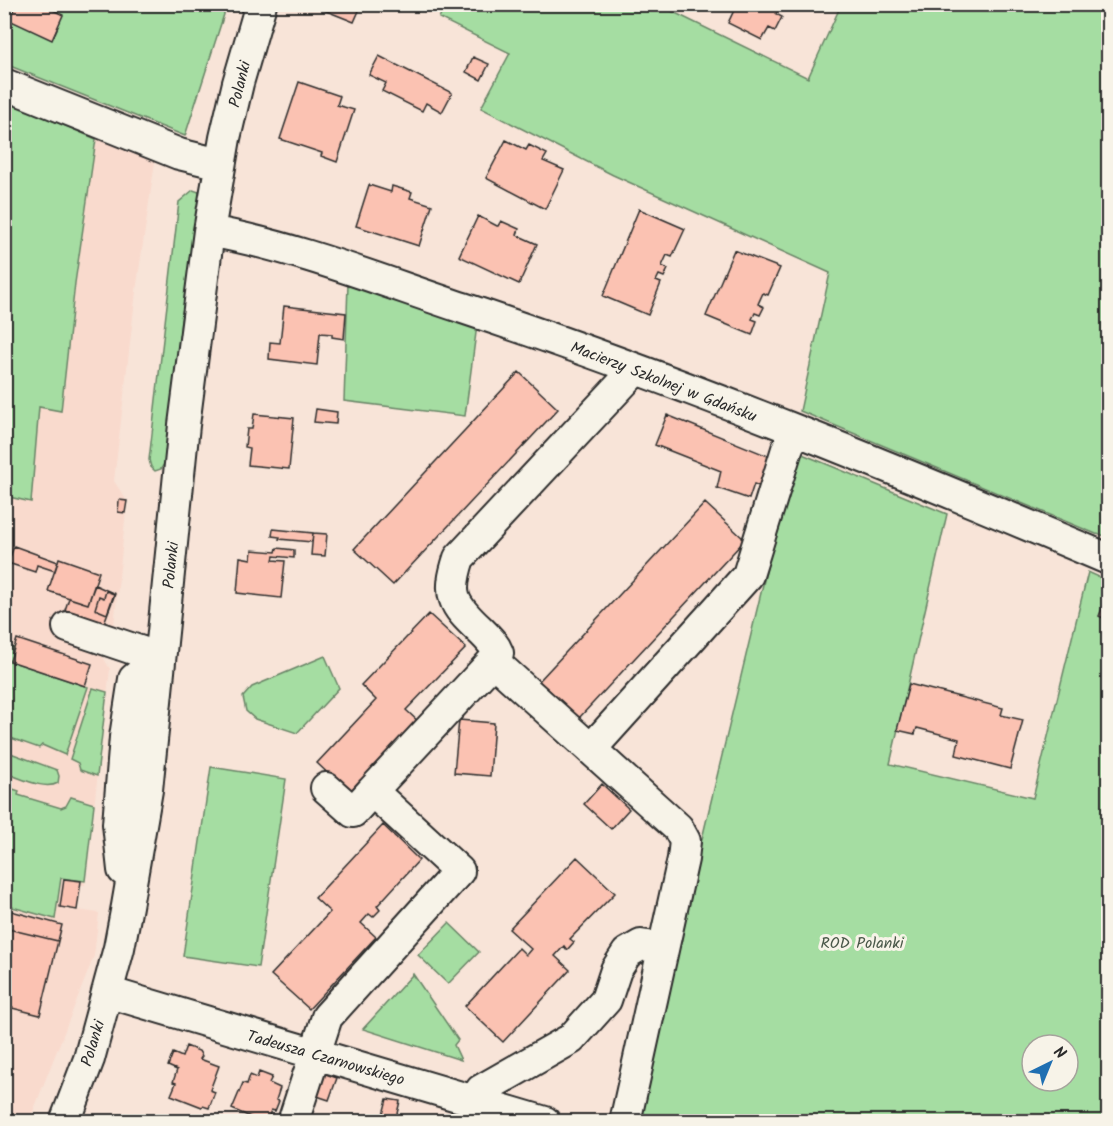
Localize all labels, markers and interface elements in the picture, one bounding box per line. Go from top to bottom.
street label: Polanki [223,57,259,110]
street label: Macierzy Szkolnej w Gdańsku [567,335,761,430]
street label: Polanki [157,539,187,590]
park label: ROD Polanki [820,931,905,956]
street label: Polanki [75,1016,113,1070]
street label: Tadeusza Czarnowskiego [244,1024,407,1093]
north arrow [1020,1033,1080,1093]
text: N [1047,1041,1071,1066]

